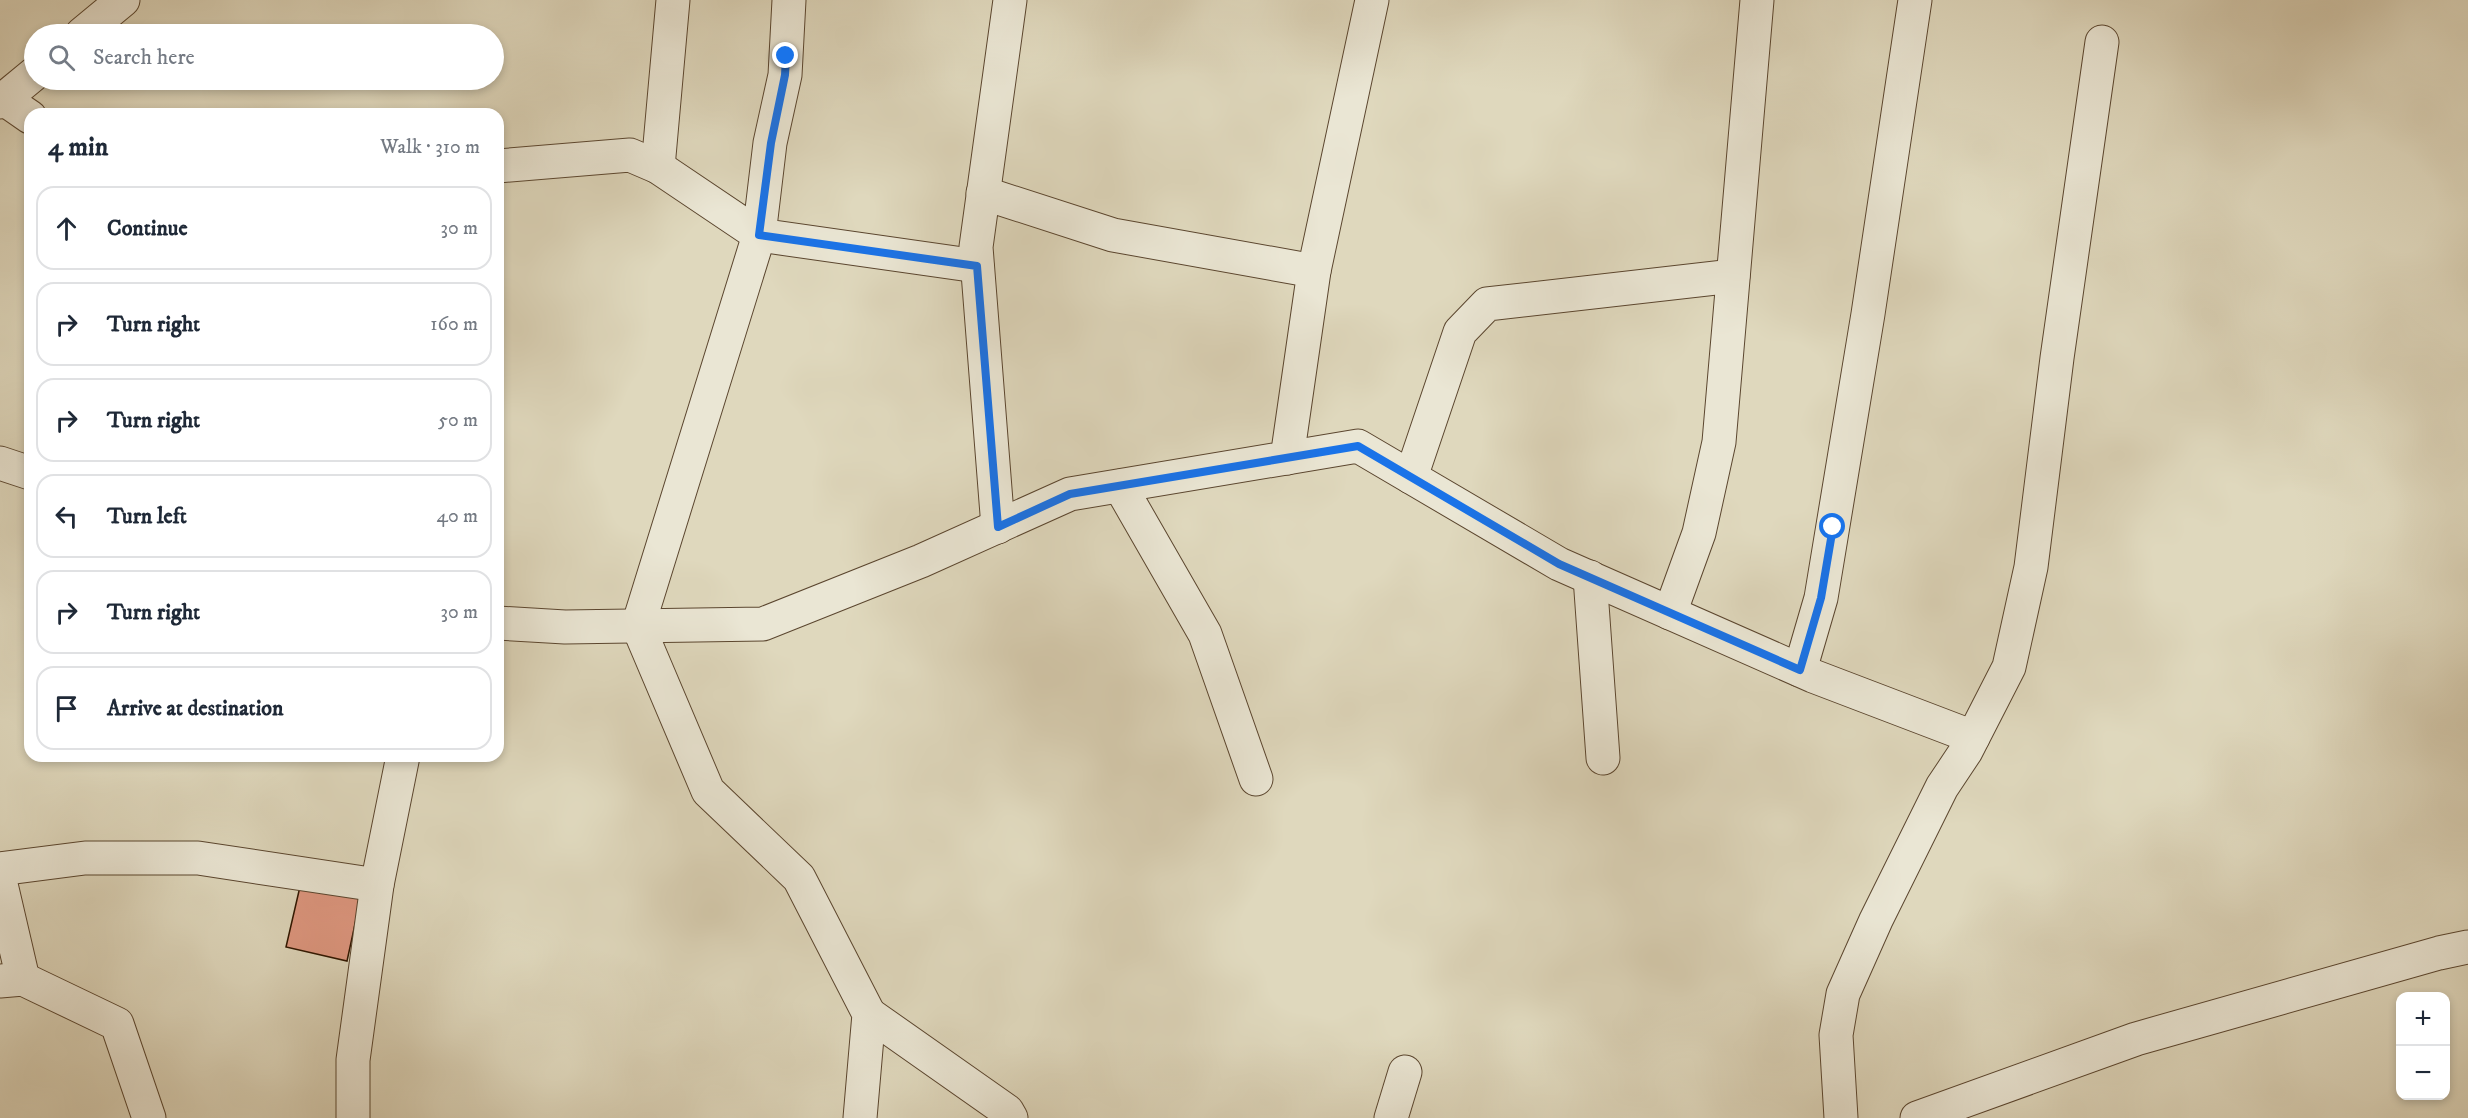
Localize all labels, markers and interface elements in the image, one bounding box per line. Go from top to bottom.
search box [24,24,504,90]
icon: search [45,41,78,74]
route end [772,42,798,68]
text: Search here [93,44,195,71]
text: 4 min [48,131,108,164]
text: Walk · 310 m [380,135,480,160]
icon: ahead [50,212,83,245]
text: Continue [107,215,188,242]
text: 30 m [440,216,478,241]
icon: right [50,308,83,341]
text: Turn right [107,311,200,338]
text: 160 m [430,312,478,337]
icon: right [50,404,83,437]
text: Turn right [107,407,200,434]
text: 50 m [438,408,478,433]
icon: left [50,500,83,533]
text: Turn left [107,503,187,530]
text: 40 m [436,504,478,529]
route start [1819,513,1845,539]
icon: right [50,596,83,629]
text: Turn right [107,599,200,626]
text: 30 m [440,600,478,625]
icon: arrive [50,692,83,725]
text: Arrive at destination [107,695,284,722]
map controls [2396,992,2450,1100]
button: + [2396,992,2450,1046]
button: − [2396,1046,2450,1100]

